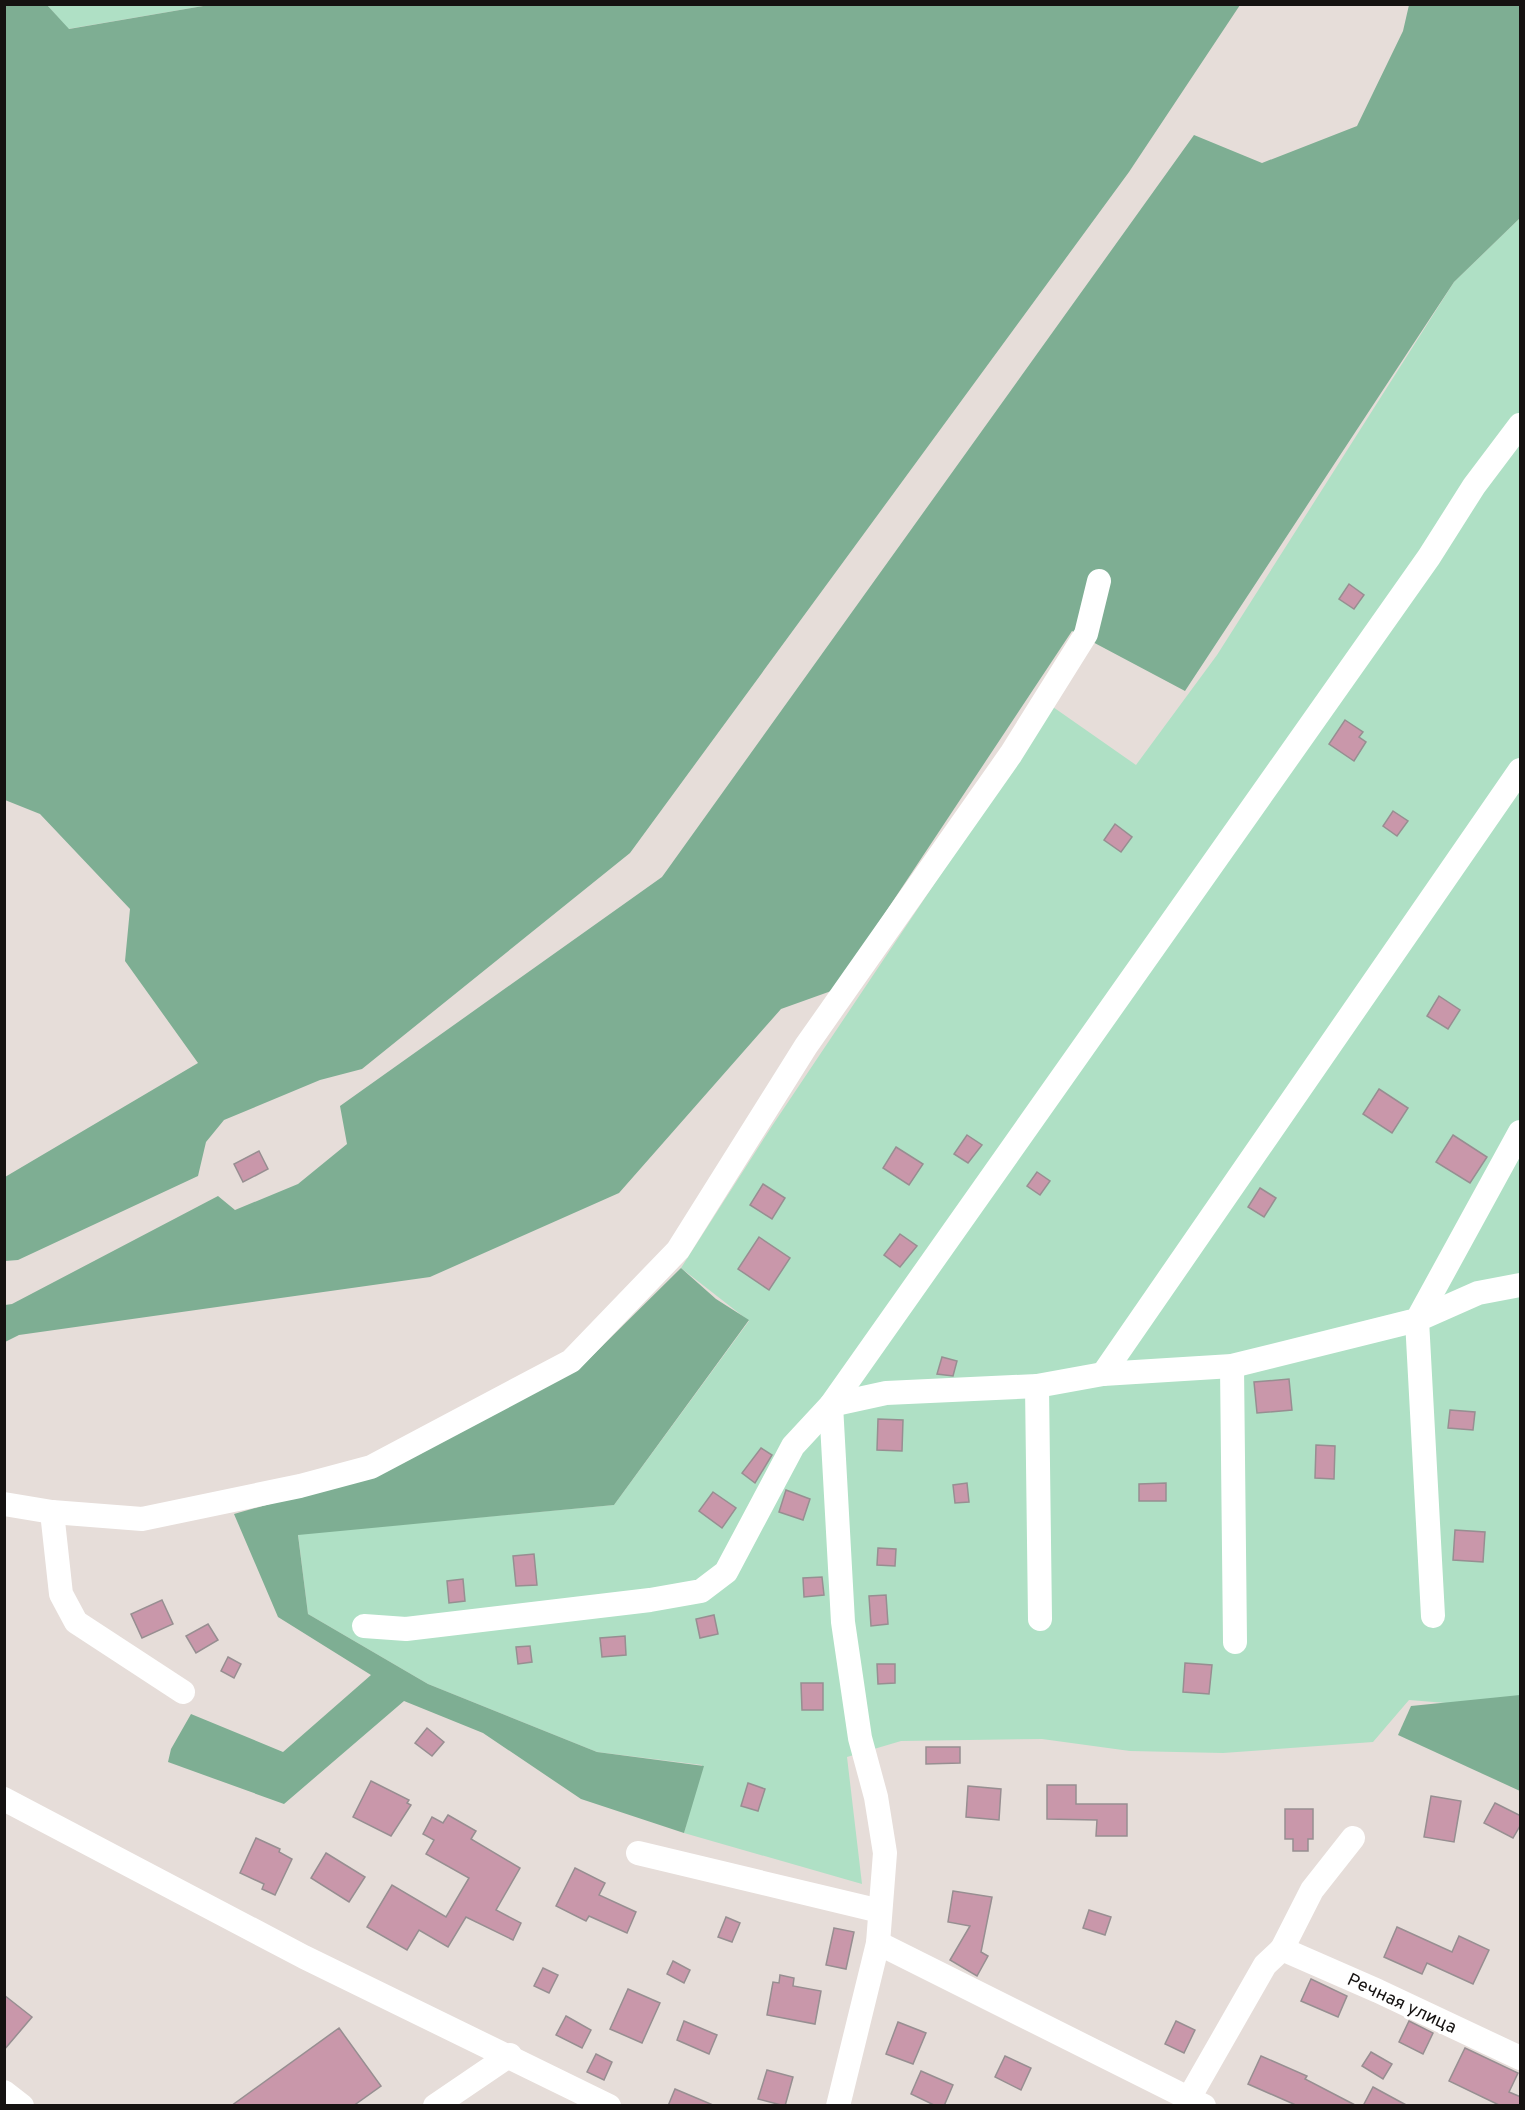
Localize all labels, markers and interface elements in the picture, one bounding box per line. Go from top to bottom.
street label: Речная улица [1343,1969,1460,2040]

